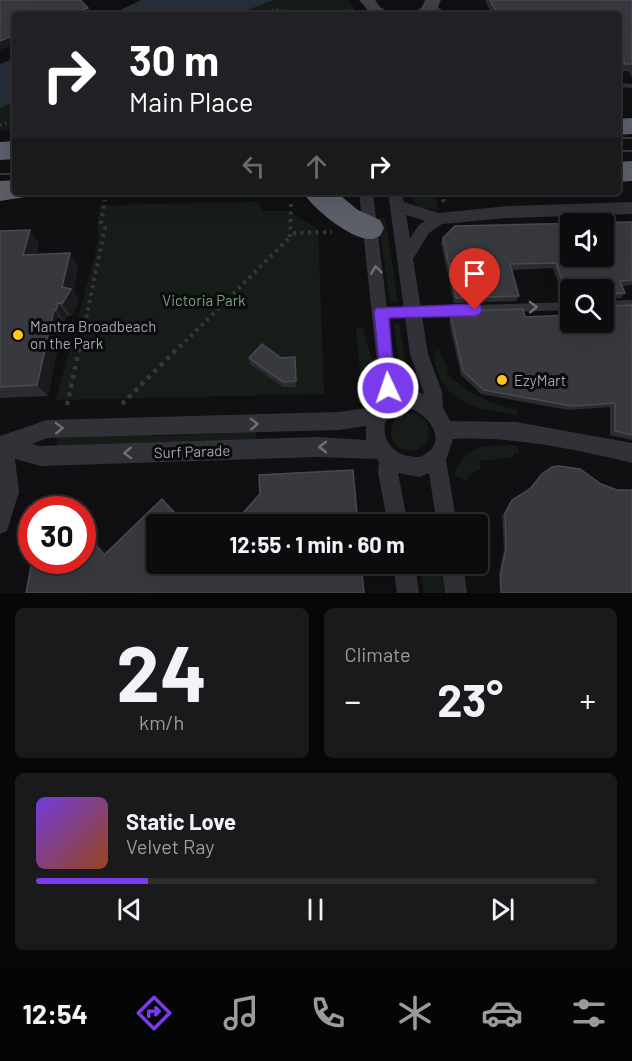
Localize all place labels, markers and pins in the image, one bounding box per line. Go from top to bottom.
pin [449,248,500,310]
place label: Mantra Broadbeach on the Park [30,317,156,352]
marker: Mantra Broadbeach on the Park [11,328,25,342]
place label: EzyMart [514,371,566,389]
marker: EzyMart [495,373,509,387]

